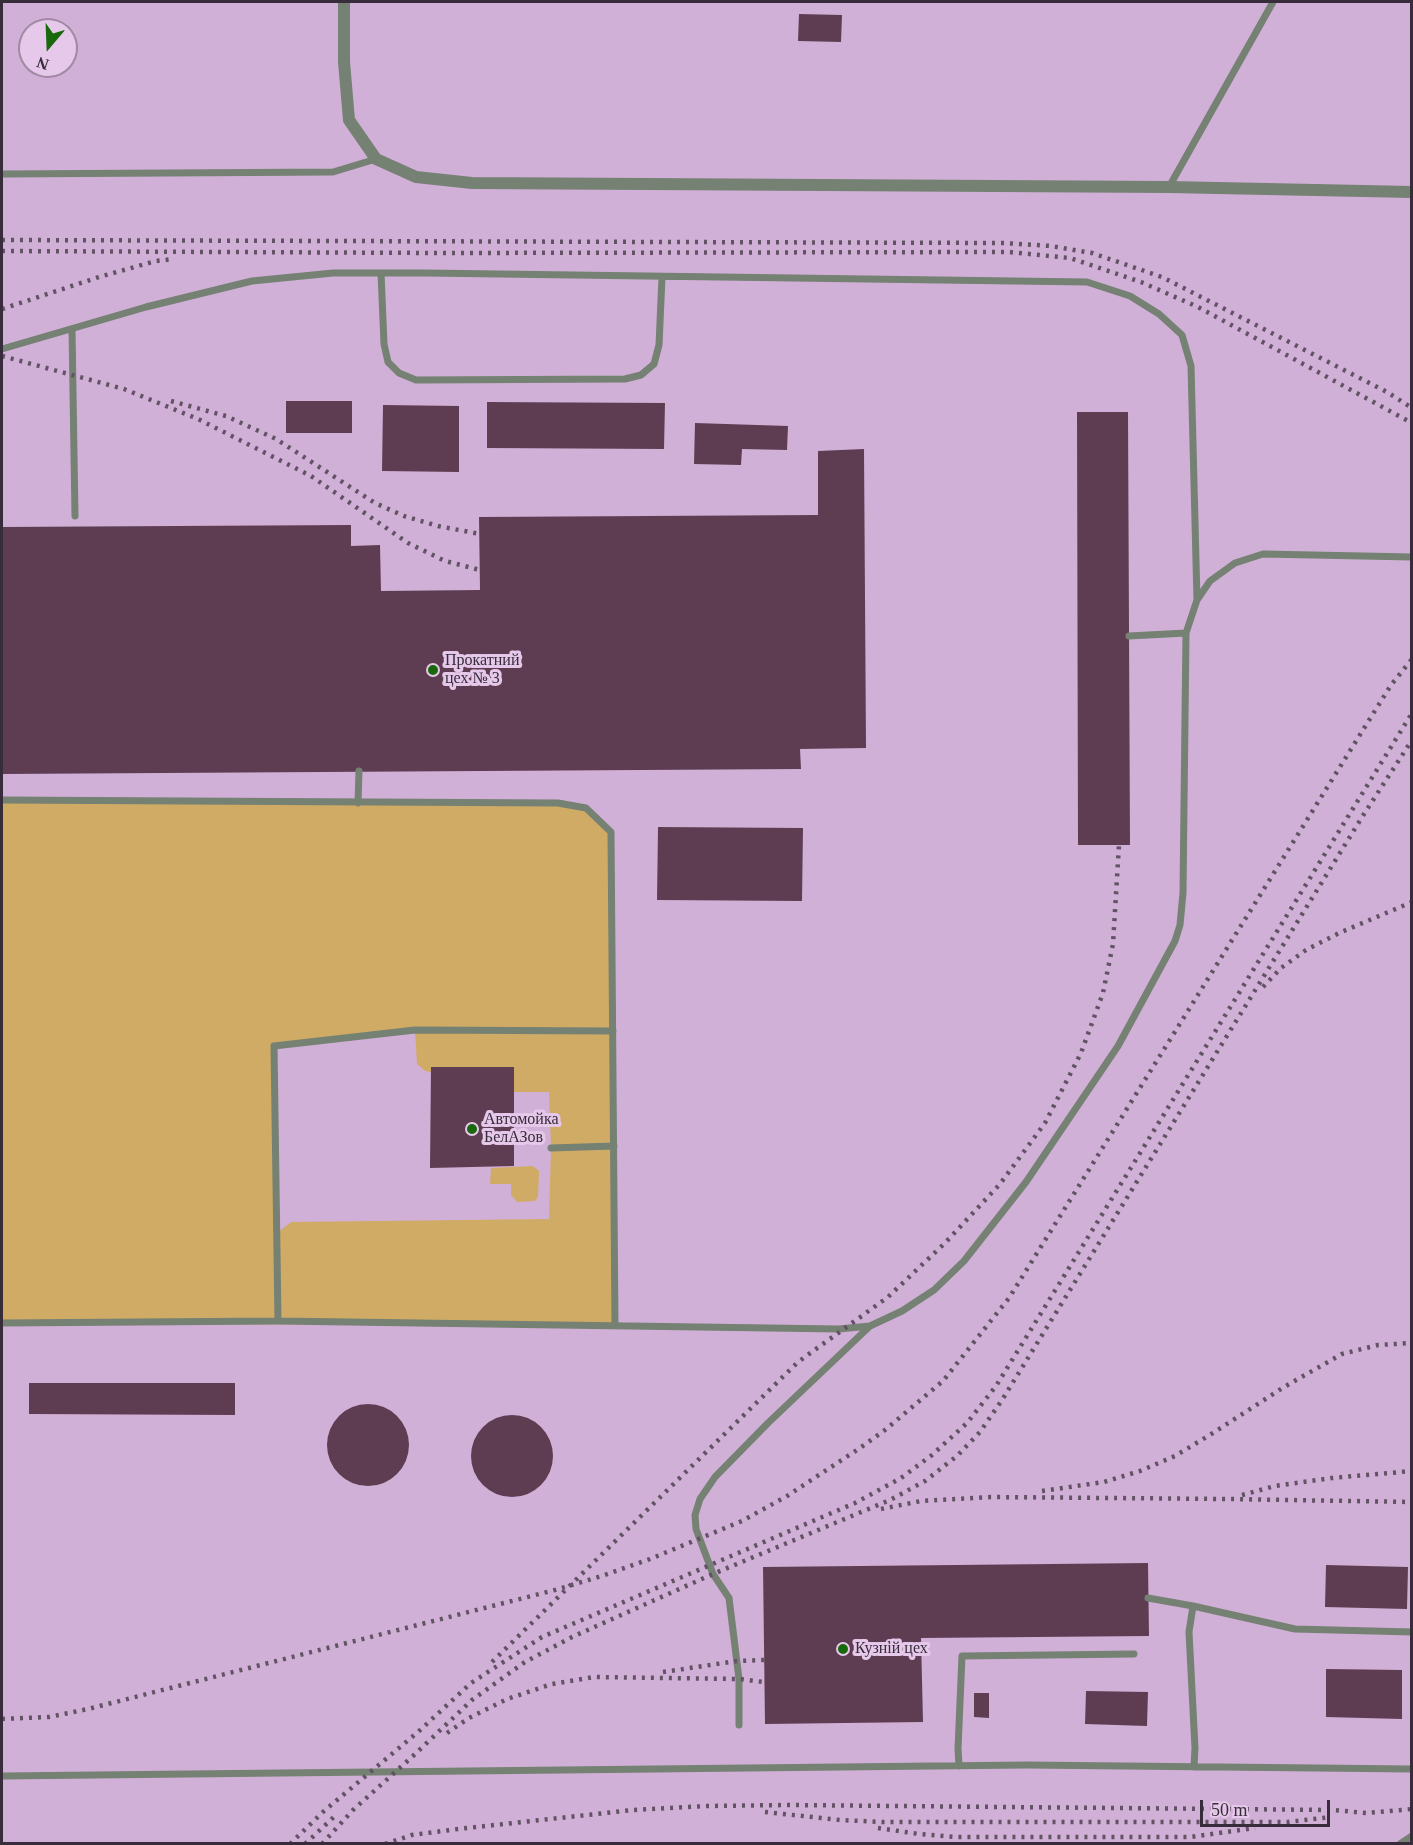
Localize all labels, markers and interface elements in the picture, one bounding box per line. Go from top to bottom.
north arrow [18,18,78,78]
text: N [34,54,51,74]
place label: Прокатний цех № 3 [445,651,519,689]
marker: Прокатний цех № 3 [426,663,440,677]
place label: Автомойка БелАЗов [484,1110,559,1148]
marker: Автомойка БелАЗов [465,1122,479,1136]
place label: Кузній цех [855,1639,928,1659]
marker: Кузній цех [836,1642,850,1656]
scale bar [1203,1788,1334,1826]
text: 50 m [1211,1800,1248,1820]

